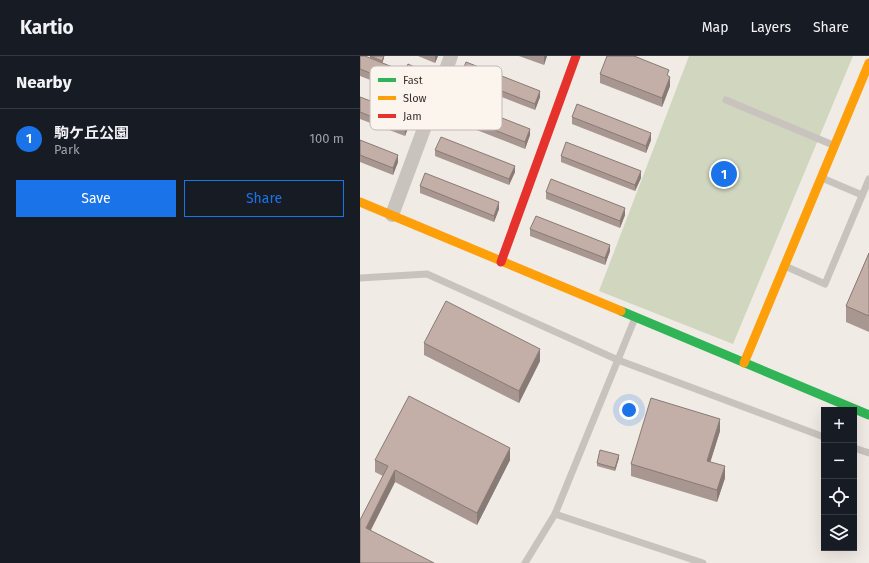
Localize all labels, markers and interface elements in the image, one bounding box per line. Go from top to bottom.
text: Kartio [20,16,74,39]
text: Map [702,19,728,36]
text: Layers [750,19,791,36]
text: Share [813,19,849,36]
legend [370,66,502,130]
text: Nearby [16,72,71,93]
text: Fast [403,74,423,87]
text: Slow [403,92,427,105]
text: Jam [403,110,422,123]
text: 駒ケ丘公園 [54,124,129,142]
text: 1 [26,131,32,146]
text: 100 m [309,131,344,146]
text: Park [54,142,80,157]
pin: 1 [711,159,737,189]
button: Save [16,180,176,217]
button: Share [184,180,344,217]
your location [619,400,639,420]
map controls [821,407,857,551]
button: + [821,407,857,443]
button: − [821,443,857,479]
button: locate [821,479,857,515]
button: layers [821,515,857,551]

